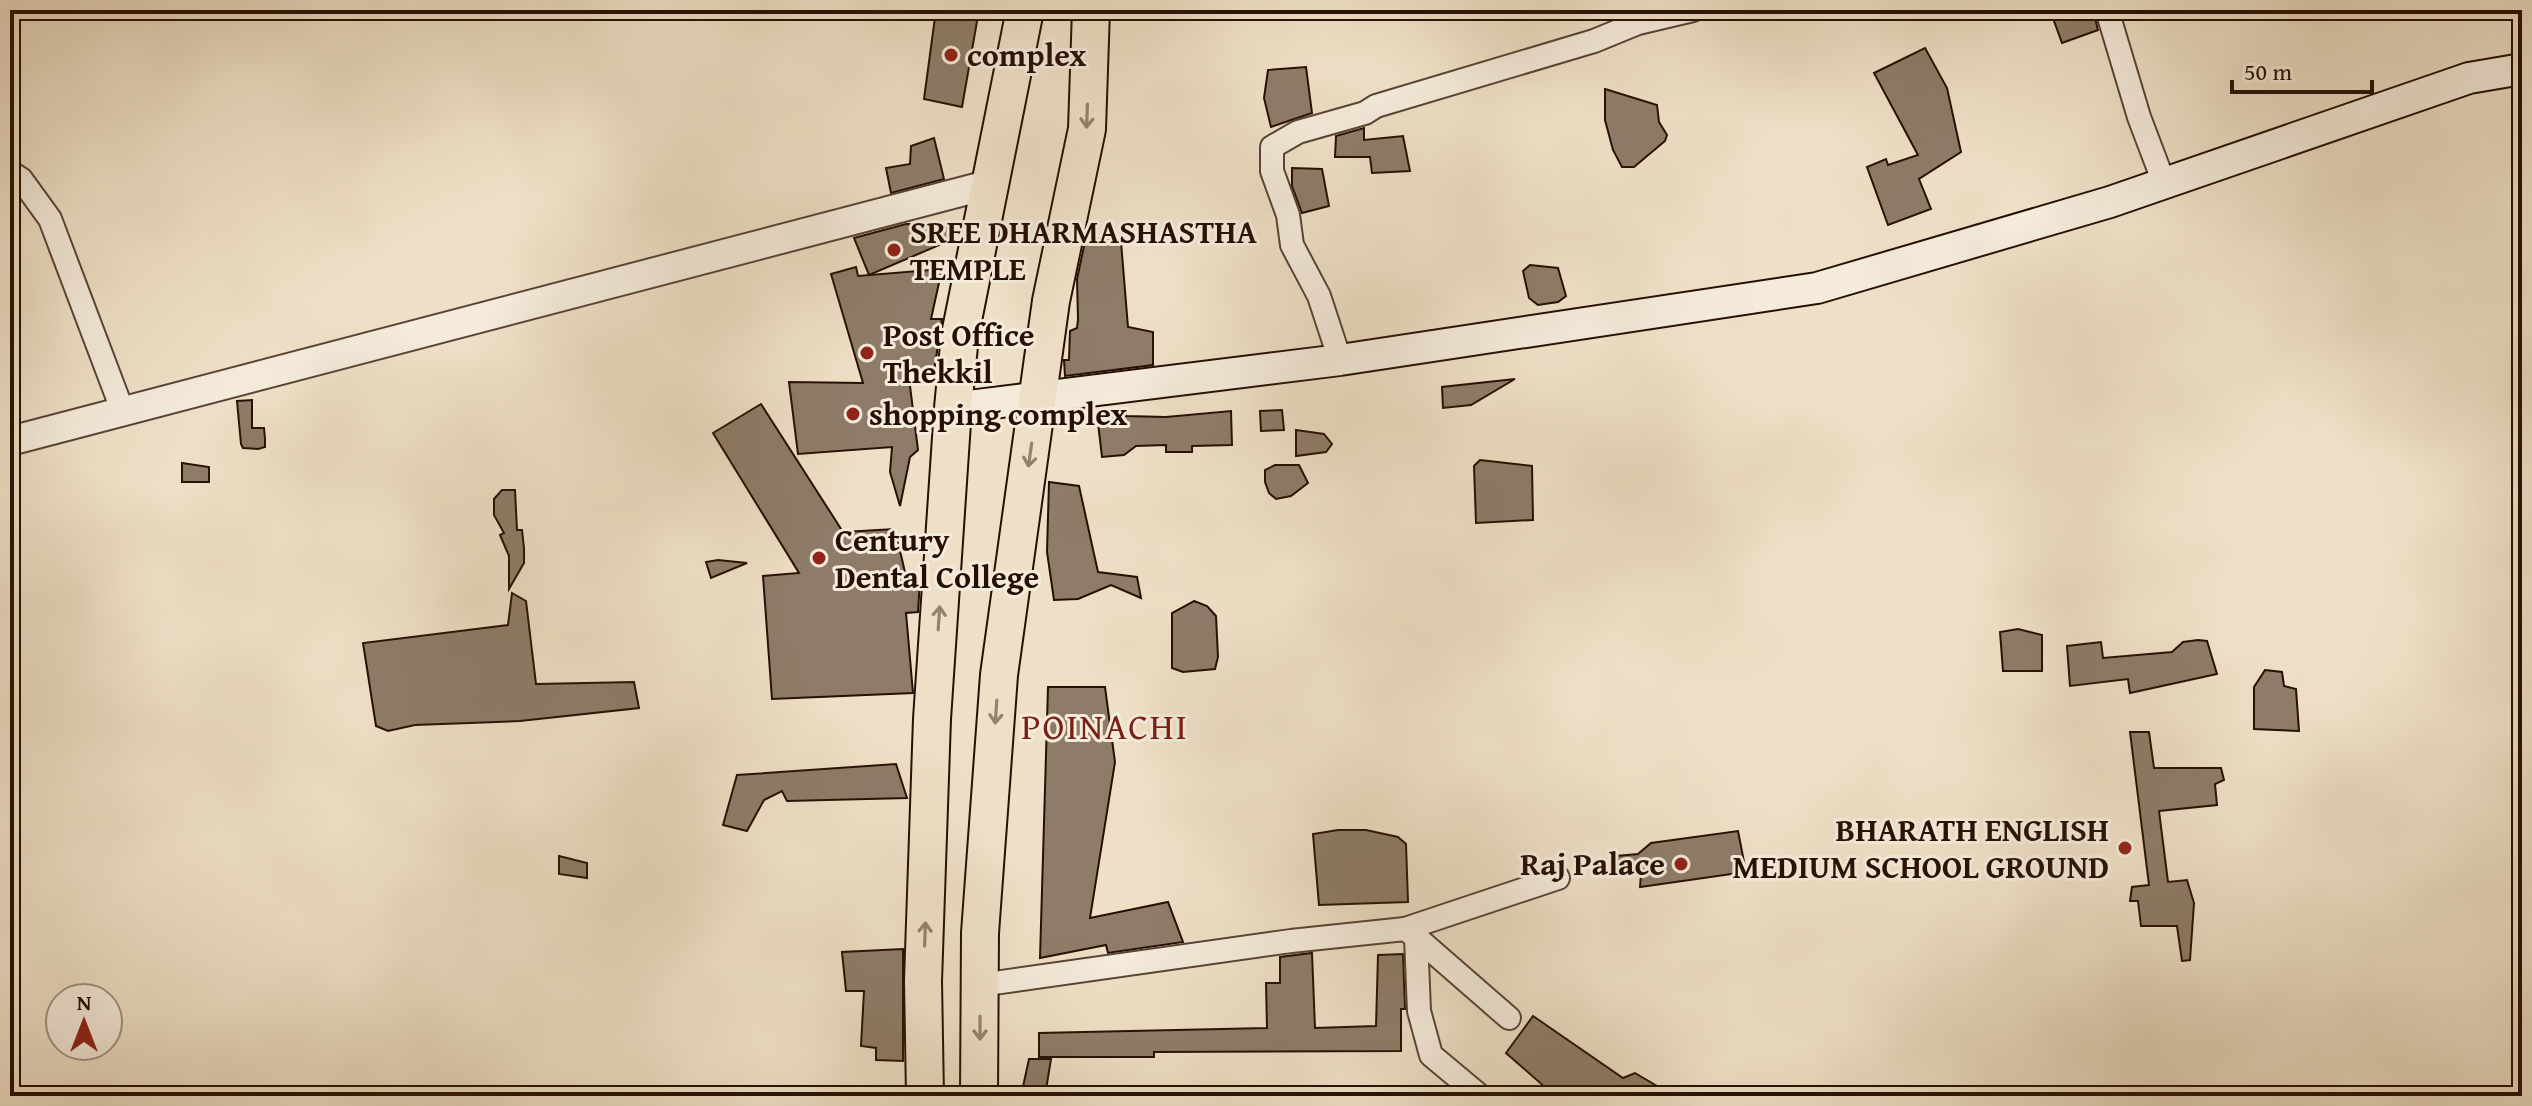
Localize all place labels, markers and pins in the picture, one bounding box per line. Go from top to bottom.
place label: complex [967,31,1087,78]
marker: complex [942,46,960,64]
place label: SREE DHARMASHASTHA TEMPLE [910,208,1257,292]
marker: SREE DHARMASHASTHA TEMPLE [885,241,903,259]
place label: Post Office Thekkil [883,311,1034,395]
marker: Post Office Thekkil [858,344,876,362]
place label: shopping complex [869,390,1127,437]
marker: shopping complex [844,405,862,423]
place label: Century Dental College [835,516,1039,600]
marker: Century Dental College [810,549,828,567]
place label: BHARATH ENGLISH MEDIUM SCHOOL GROUND [1732,806,2109,890]
marker: BHARATH ENGLISH MEDIUM SCHOOL GROUND [2116,839,2134,857]
place label: Raj Palace [1520,840,1665,887]
marker: Raj Palace [1672,855,1690,873]

